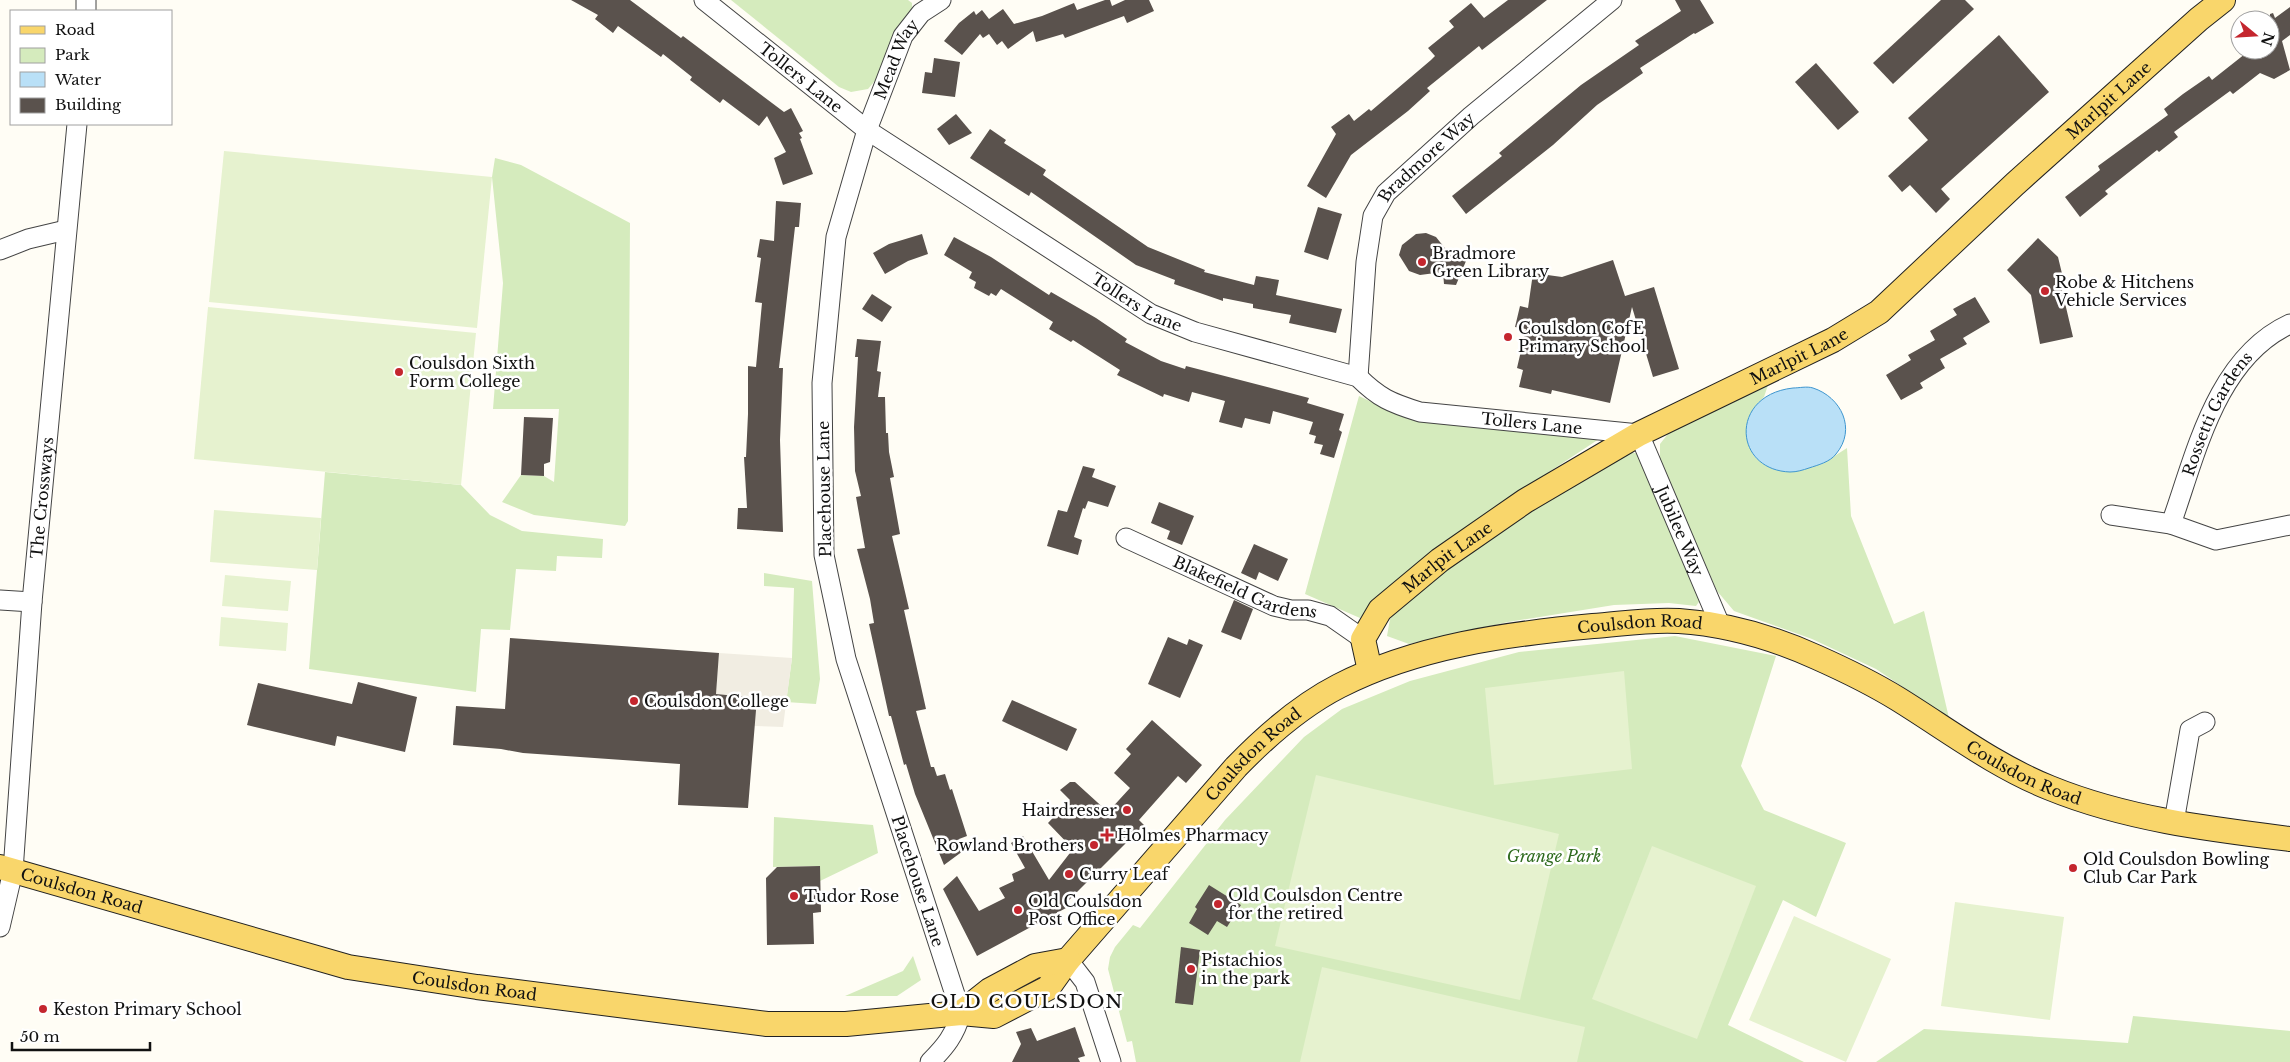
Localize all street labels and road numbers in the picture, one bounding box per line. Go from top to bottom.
street label: Mead Way [870,14,923,102]
street label: Tollers Lane [755,38,847,117]
street label: Marlpit Lane [2062,57,2155,143]
street label: Bradmore Way [1373,107,1479,205]
street label: Tollers Lane [1088,268,1185,336]
street label: Marlpit Lane [1747,323,1852,389]
street label: Rossetti Gardens [2178,347,2256,479]
street label: Tollers Lane [1480,408,1583,438]
street label: Placehouse Lane [813,420,835,558]
street label: The Crossways [26,436,58,559]
street label: Jubilee Way [1651,481,1708,580]
street label: Marlpit Lane [1398,517,1496,597]
street label: Blakefield Gardens [1170,551,1320,622]
street label: Coulsdon Road [1576,611,1704,637]
street label: Coulsdon Road [1201,703,1305,805]
street label: Coulsdon Road [1963,736,2084,809]
street label: Placehouse Lane [887,813,949,949]
street label: Coulsdon Road [18,863,145,918]
street label: Coulsdon Road [411,967,538,1005]

